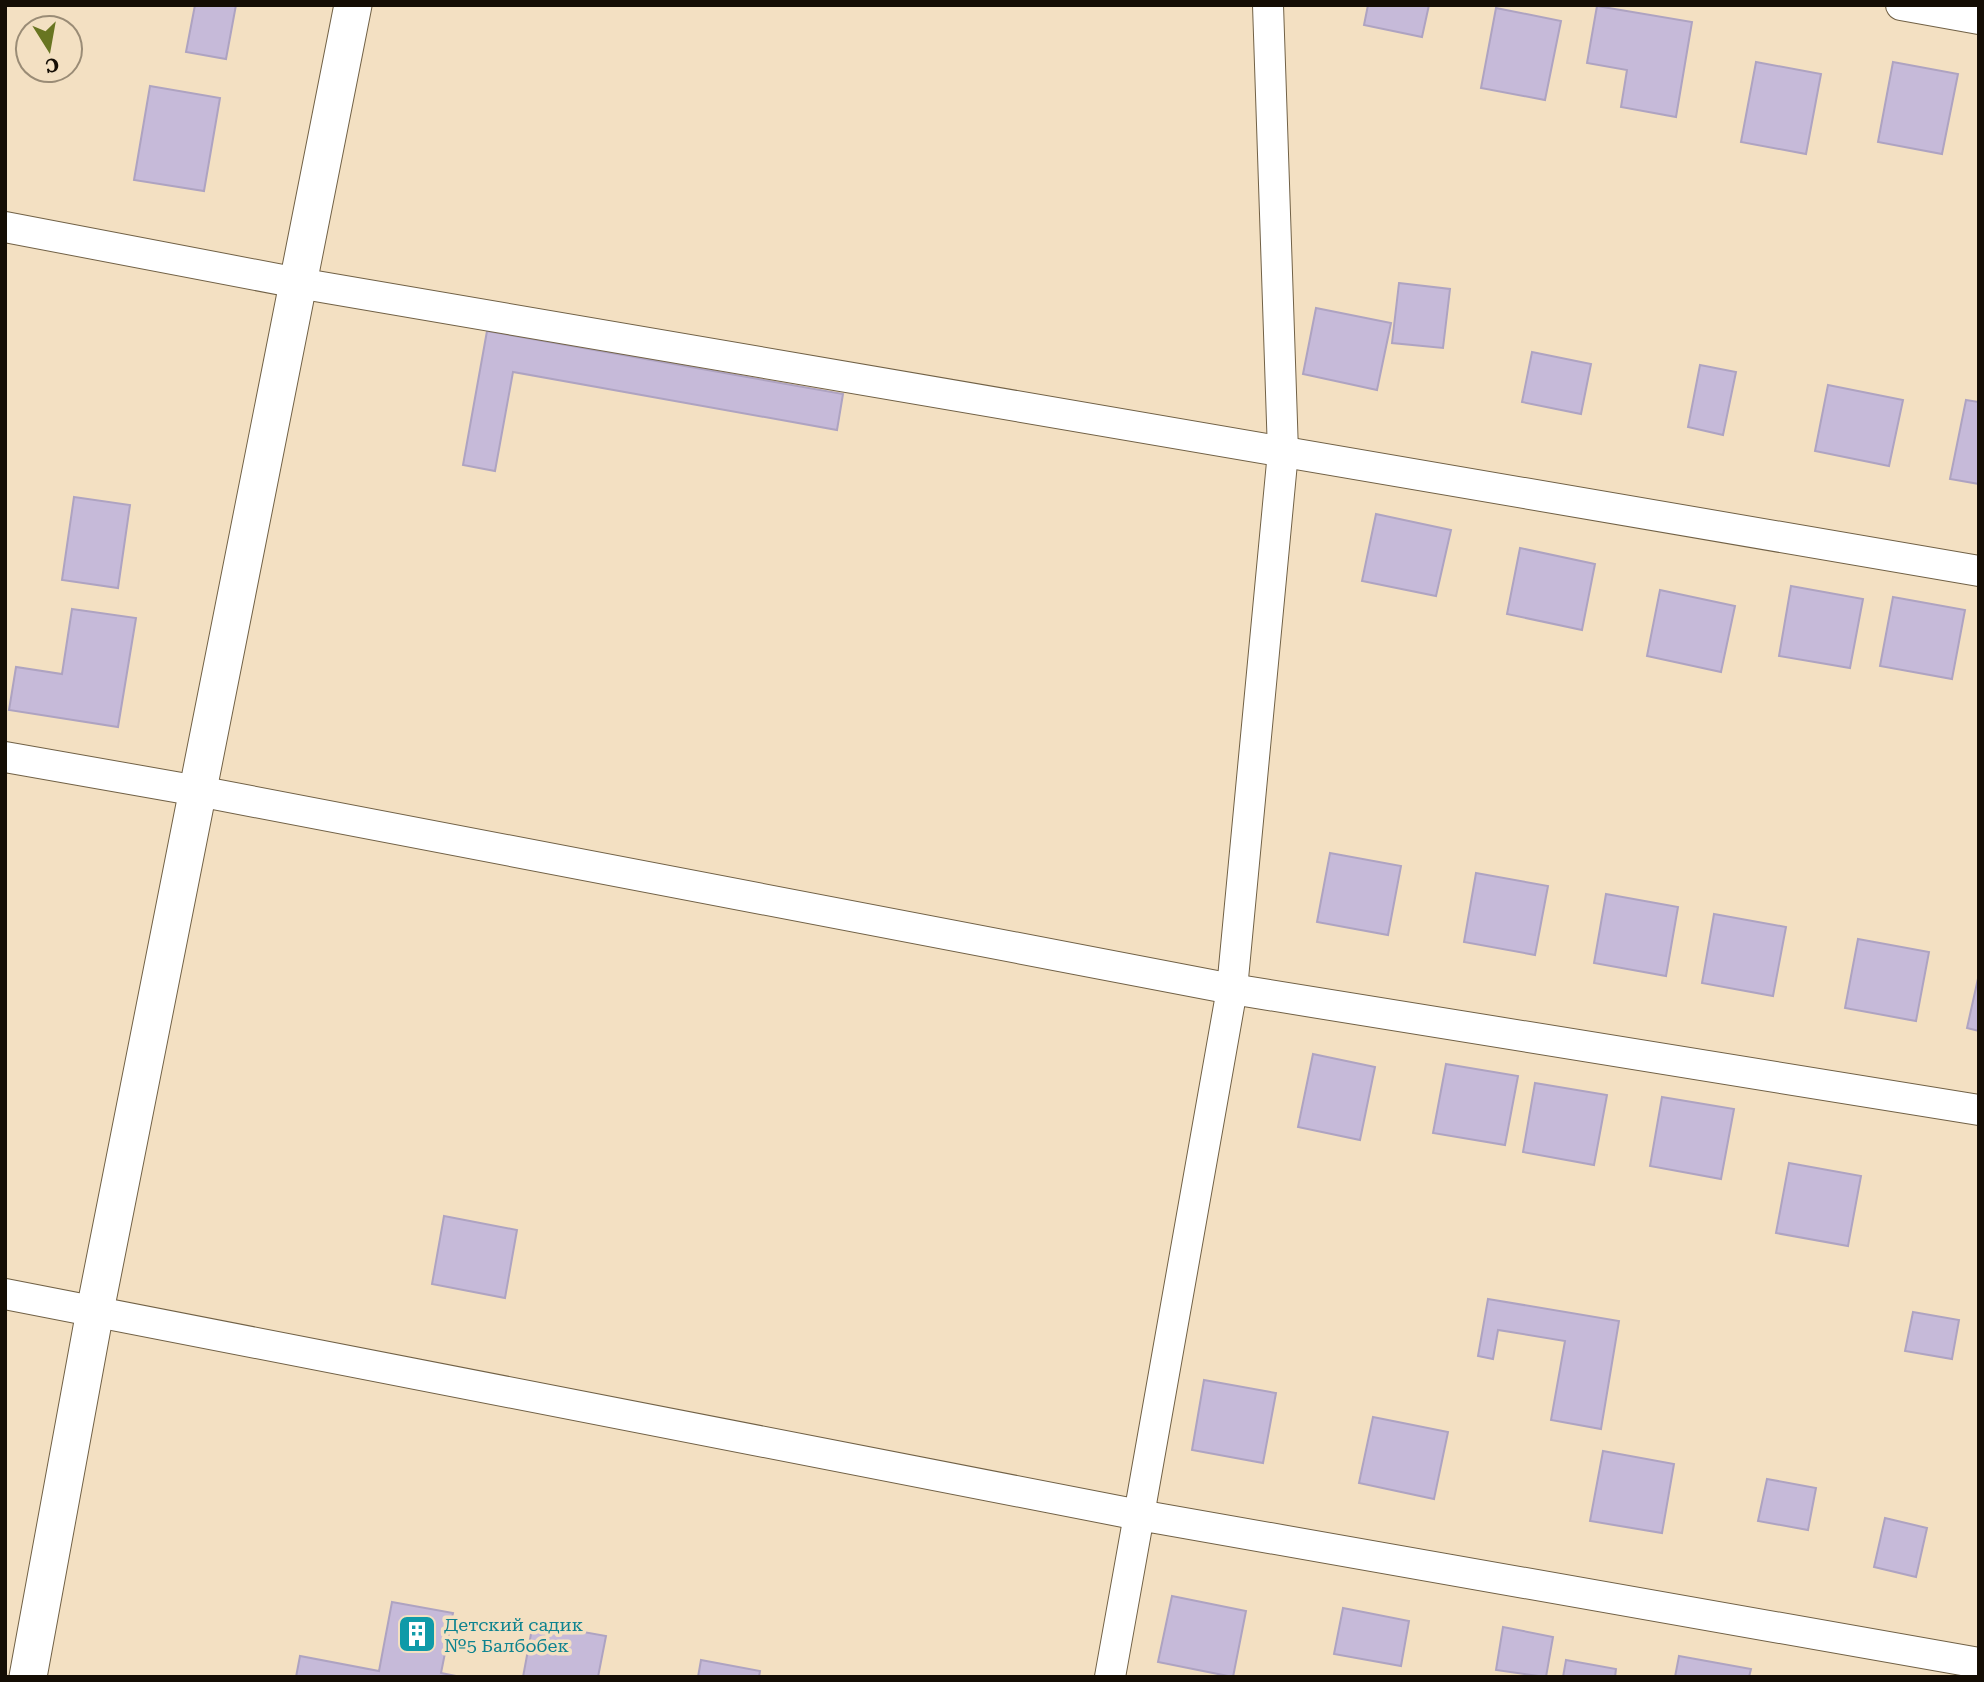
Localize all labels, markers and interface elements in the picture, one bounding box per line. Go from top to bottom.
north arrow [14,14,84,84]
text: С [43,53,61,78]
building icon: Детский садик №5 Балбобек [396,1613,438,1655]
place label: Детский садик №5 Балбобек [444,1614,583,1656]

